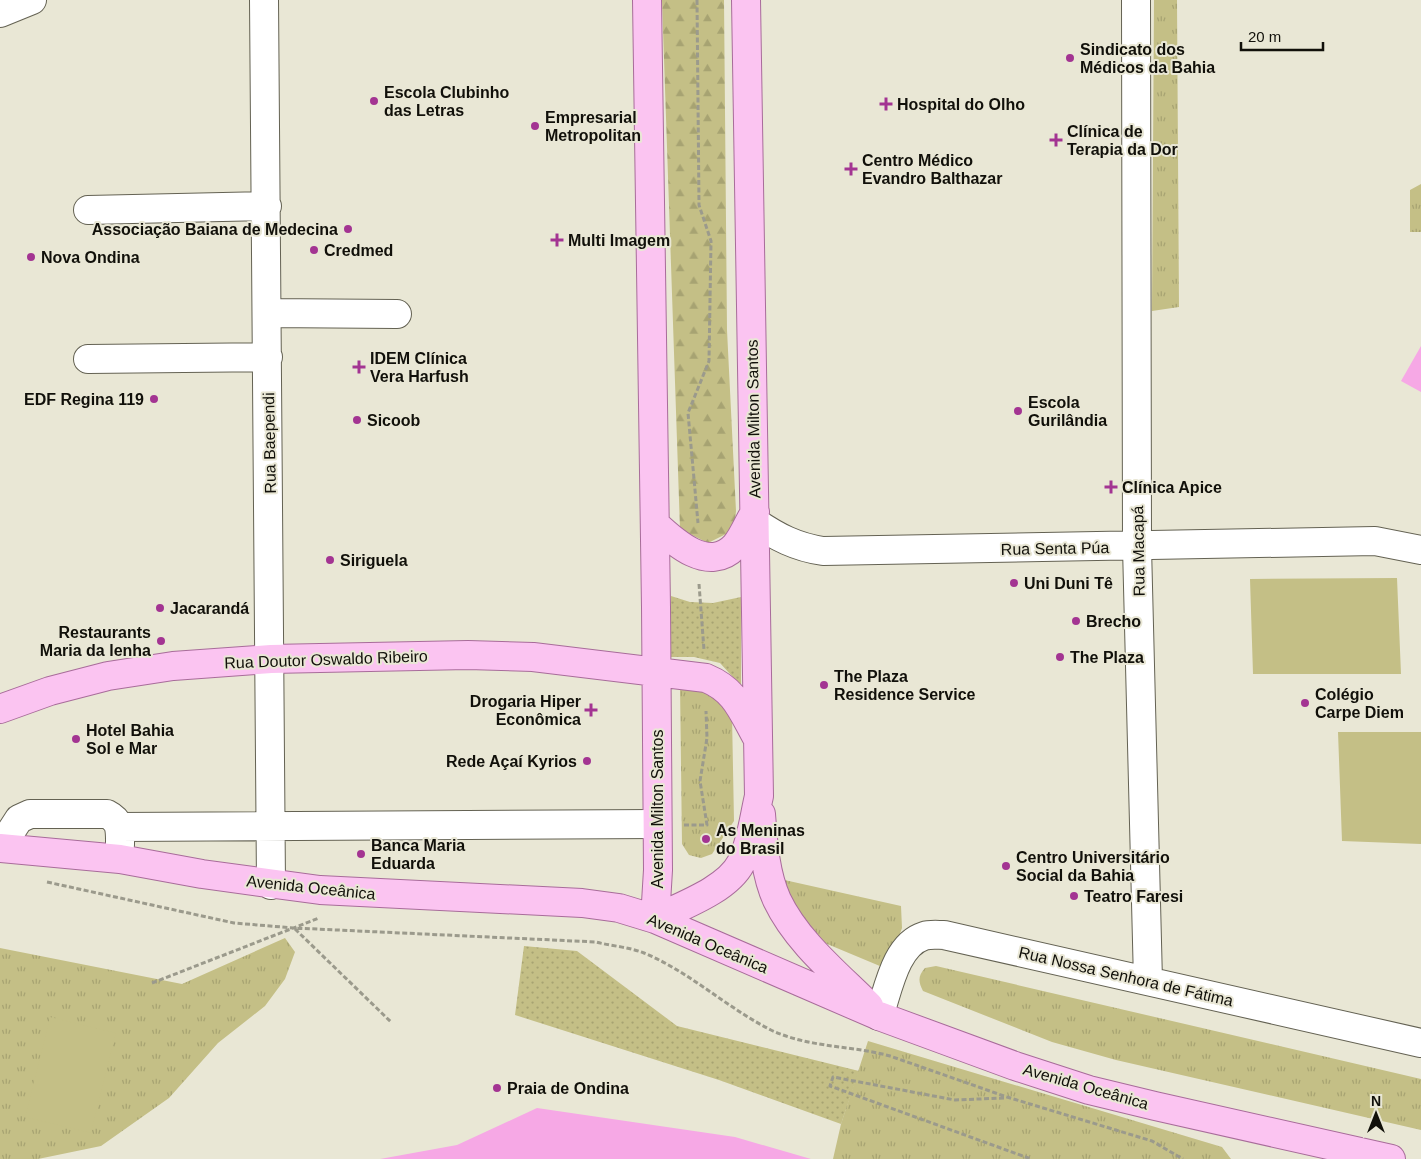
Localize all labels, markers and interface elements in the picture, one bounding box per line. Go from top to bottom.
scale bar [1241,20,1324,52]
text: 20 m [1248,28,1281,45]
place label: Sindicato dos Médicos da Bahia [1080,41,1215,76]
marker: Sindicato dos Médicos da Bahia [1064,52,1076,64]
place label: Escola Clubinho das Letras [384,84,510,119]
marker: Escola Clubinho das Letras [368,95,380,107]
place label: Hospital do Olho [897,96,1025,113]
marker: Hospital do Olho [879,97,893,111]
place label: Empresarial Metropolitan [545,109,641,144]
marker: Empresarial Metropolitan [529,120,541,132]
place label: Clínica de Terapia da Dor [1067,123,1178,158]
marker: Clínica de Terapia da Dor [1049,133,1063,147]
place label: Centro Médico Evandro Balthazar [862,152,1002,187]
marker: Centro Médico Evandro Balthazar [844,162,858,176]
place label: Associação Baiana de Medecina [92,221,338,238]
marker: Associação Baiana de Medecina [342,223,354,235]
place label: Multi Imagem [568,232,670,249]
marker: Multi Imagem [550,233,564,247]
place label: Credmed [324,242,393,259]
marker: Credmed [308,244,320,256]
place label: Nova Ondina [41,249,140,266]
marker: Nova Ondina [25,251,37,263]
street label: Avenida Milton Santos [744,339,763,499]
place label: IDEM Clínica Vera Harfush [370,350,469,385]
marker: IDEM Clínica Vera Harfush [352,360,366,374]
place label: EDF Regina 119 [24,391,144,408]
street label: Rua Baependi [260,392,279,494]
marker: EDF Regina 119 [148,393,160,405]
place label: Escola Gurilândia [1028,394,1107,429]
marker: Escola Gurilândia [1012,405,1024,417]
place label: Sicoob [367,412,421,429]
marker: Sicoob [351,414,363,426]
place label: Clínica Apice [1122,479,1222,496]
marker: Clínica Apice [1104,480,1118,494]
street label: Rua Macapá [1129,505,1148,596]
street label: Rua Senta Púa [1001,539,1110,558]
place label: Siriguela [340,552,408,569]
marker: Siriguela [324,554,336,566]
place label: Uni Duni Tê [1024,575,1113,592]
marker: Uni Duni Tê [1008,577,1020,589]
place label: Jacarandá [170,600,249,617]
marker: Jacarandá [154,602,166,614]
place label: Brecho [1086,613,1141,630]
marker: Brecho [1070,615,1082,627]
place label: Restaurants Maria da lenha [40,624,151,659]
marker: Restaurants Maria da lenha [155,635,167,647]
street label: Rua Doutor Oswaldo Ribeiro [224,647,428,672]
place label: The Plaza [1070,649,1144,666]
marker: The Plaza [1054,651,1066,663]
place label: The Plaza Residence Service [834,668,976,703]
marker: The Plaza Residence Service [818,679,830,691]
place label: Colégio Carpe Diem [1315,686,1404,721]
place label: Drogaria Hiper Econômica [470,693,581,728]
marker: Colégio Carpe Diem [1299,697,1311,709]
marker: Drogaria Hiper Econômica [585,704,597,716]
place label: Hotel Bahia Sol e Mar [86,722,174,757]
street label: Avenida Milton Santos [649,730,666,888]
marker: Hotel Bahia Sol e Mar [70,733,82,745]
place label: Rede Açaí Kyrios [446,753,577,770]
marker: Rede Açaí Kyrios [581,755,593,767]
place label: As Meninas do Brasil [716,822,805,857]
marker: As Meninas do Brasil [700,833,712,845]
place label: Banca Maria Eduarda [371,837,465,872]
marker: Banca Maria Eduarda [355,848,367,860]
place label: Centro Universitário Social da Bahia [1016,849,1170,884]
marker: Centro Universitário Social da Bahia [1000,860,1012,872]
street label: Avenida Oceânica [246,872,376,903]
place label: Teatro Faresi [1084,888,1183,905]
marker: Teatro Faresi [1068,890,1080,902]
street label: Avenida Oceânica [645,910,771,977]
street label: Rua Nossa Senhora de Fátima [1017,943,1235,1009]
street label: Avenida Oceânica [1021,1060,1151,1113]
place label: Praia de Ondina [507,1080,629,1097]
marker: Praia de Ondina [491,1082,503,1094]
north arrow [1351,1089,1401,1139]
text: N [1371,1093,1381,1109]

